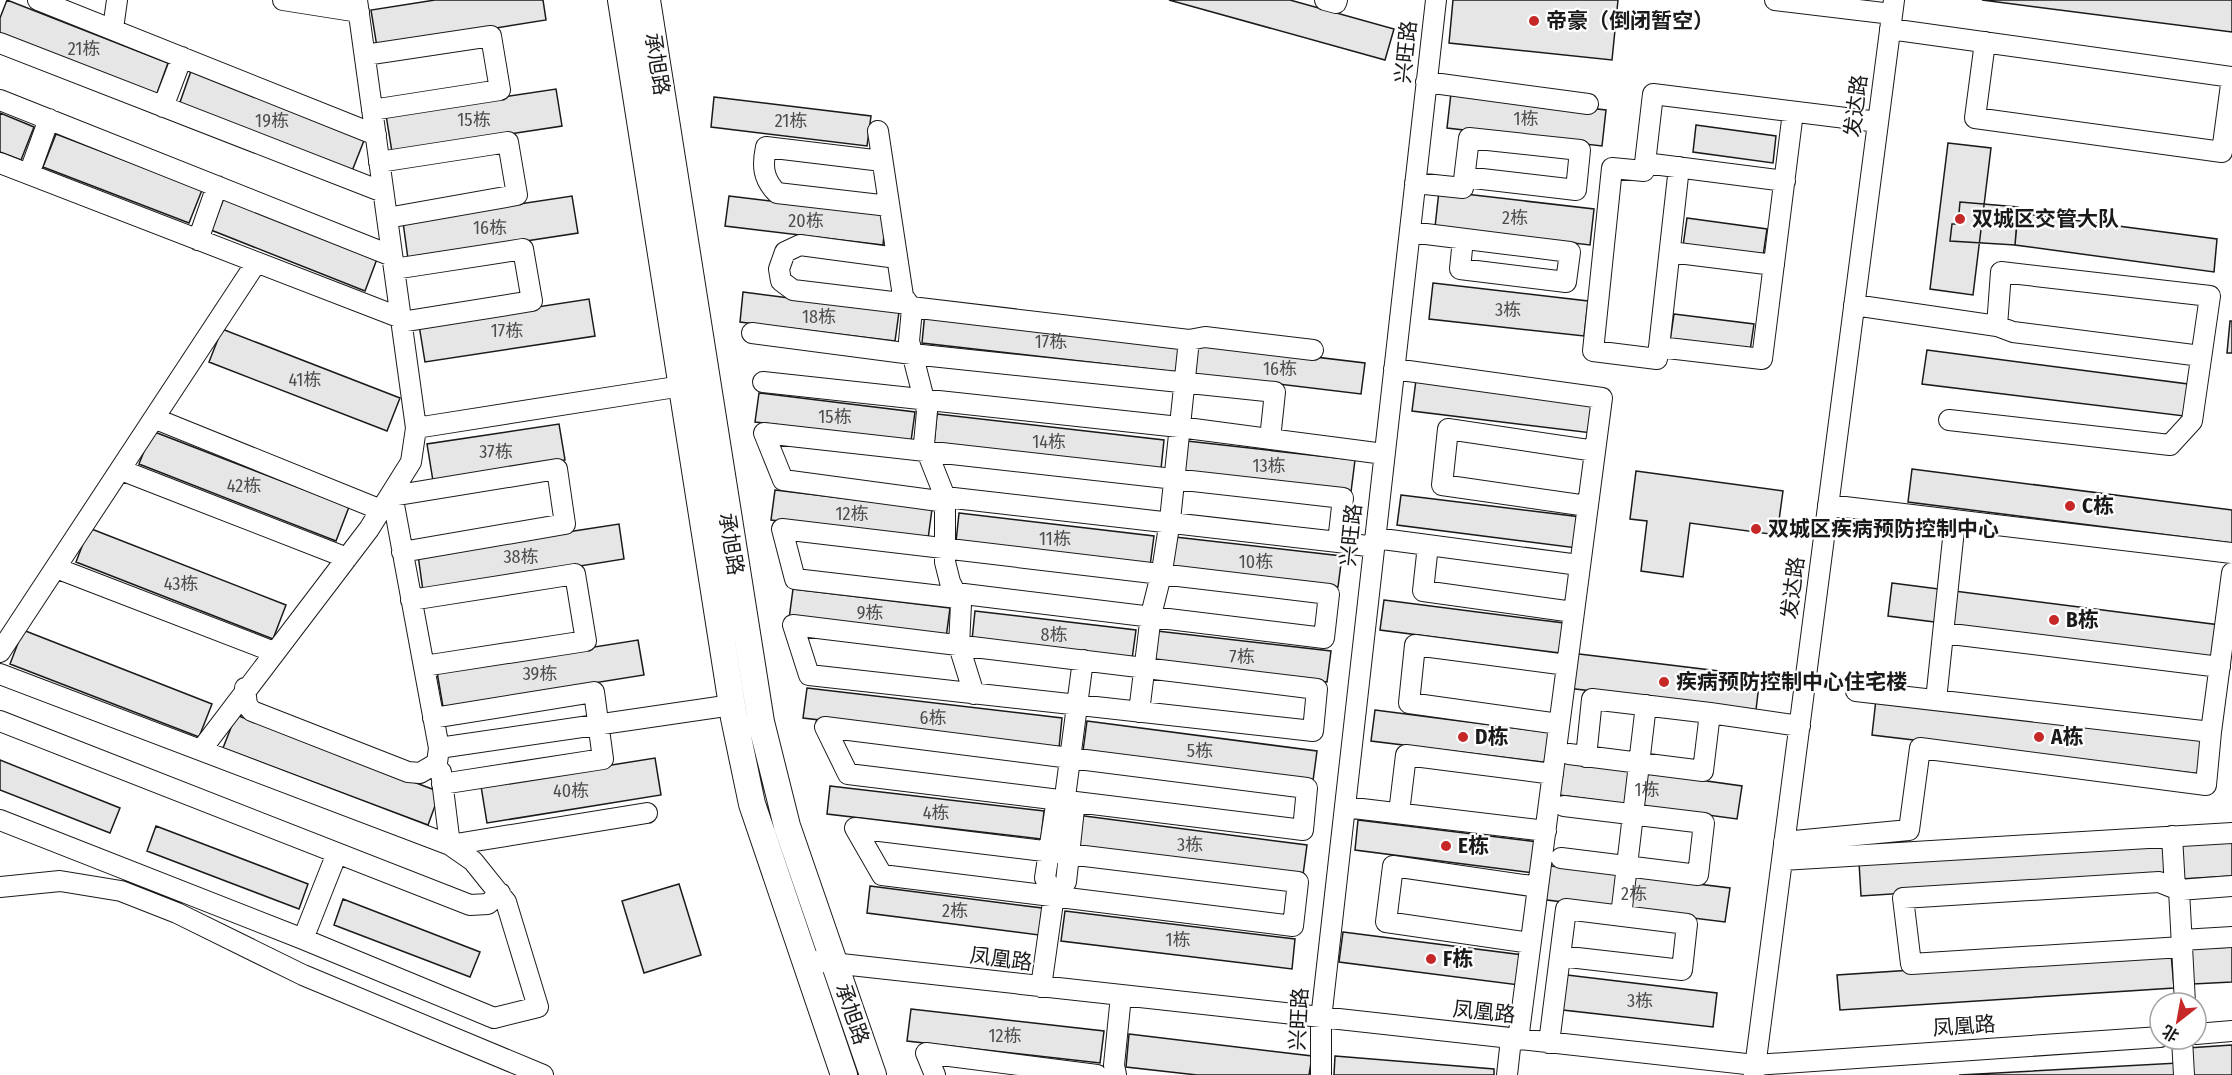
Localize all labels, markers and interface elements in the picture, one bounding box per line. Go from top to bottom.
place label: 帝豪（倒闭暂空） [1546,8,1714,34]
marker: 帝豪（倒闭暂空） [1527,14,1541,28]
street label: 兴旺路 [1390,19,1422,85]
street label: 承旭路 [639,31,675,97]
house number: 21栋 [68,38,100,60]
street label: 发达路 [1839,73,1873,139]
house number: 1栋 [1513,108,1539,130]
house number: 15栋 [457,109,491,131]
house number: 19栋 [255,110,289,132]
house number: 21栋 [775,110,807,132]
place label: 双城区交管大队 [1972,206,2119,232]
house number: 2栋 [1502,207,1528,229]
house number: 20栋 [788,210,824,232]
marker: 双城区交管大队 [1953,212,1967,226]
house number: 16栋 [473,217,507,239]
house number: 3栋 [1495,299,1521,321]
house number: 18栋 [802,306,836,328]
house number: 17栋 [491,320,523,342]
house number: 17栋 [1035,331,1067,353]
house number: 16栋 [1263,358,1297,380]
house number: 41栋 [289,369,321,391]
house number: 15栋 [818,406,852,428]
house number: 14栋 [1032,431,1066,453]
house number: 37栋 [479,441,513,463]
house number: 13栋 [1252,455,1286,477]
house number: 42栋 [227,475,261,497]
place label: C栋 [2082,493,2114,519]
marker: C栋 [2063,499,2077,513]
street label: 兴旺路 [1335,502,1367,568]
house number: 12栋 [836,503,868,525]
street label: 承旭路 [713,511,749,577]
place label: 双城区疾病预防控制中心 [1768,516,1999,542]
marker: 双城区疾病预防控制中心 [1749,522,1763,536]
house number: 11栋 [1039,528,1071,550]
house number: 38栋 [503,546,539,568]
house number: 10栋 [1239,551,1273,573]
street label: 发达路 [1776,555,1810,621]
house number: 43栋 [164,573,198,595]
house number: 9栋 [857,602,883,624]
place label: B栋 [2066,607,2099,633]
marker: B栋 [2047,613,2061,627]
house number: 8栋 [1041,624,1068,646]
house number: 7栋 [1229,646,1255,668]
house number: 39栋 [523,663,557,685]
place label: 疾病预防控制中心住宅楼 [1676,669,1907,695]
marker: 疾病预防控制中心住宅楼 [1657,675,1671,689]
house number: 6栋 [920,707,946,729]
place label: D栋 [1475,724,1509,750]
place label: A栋 [2050,724,2083,750]
marker: D栋 [1456,730,1470,744]
marker: A栋 [2032,730,2046,744]
house number: 5栋 [1187,740,1213,762]
house number: 1栋 [1634,779,1660,801]
house number: 40栋 [553,780,589,802]
house number: 4栋 [923,802,949,824]
place label: E栋 [1458,833,1489,859]
house number: 3栋 [1177,834,1203,856]
marker: E栋 [1439,839,1453,853]
house number: 2栋 [1621,883,1647,905]
house number: 2栋 [942,900,968,922]
house number: 1栋 [1165,929,1191,951]
street label: 凤凰路 [968,942,1034,976]
place label: F栋 [1443,946,1473,972]
marker: F栋 [1424,952,1438,966]
street label: 承旭路 [829,980,875,1048]
street label: 兴旺路 [1284,987,1314,1051]
house number: 3栋 [1627,990,1653,1012]
north arrow [2148,991,2208,1051]
street label: 凤凰路 [1451,996,1517,1028]
street label: 凤凰路 [1932,1011,1996,1041]
text: 北 [2159,1021,2182,1046]
house number: 12栋 [989,1025,1021,1047]

